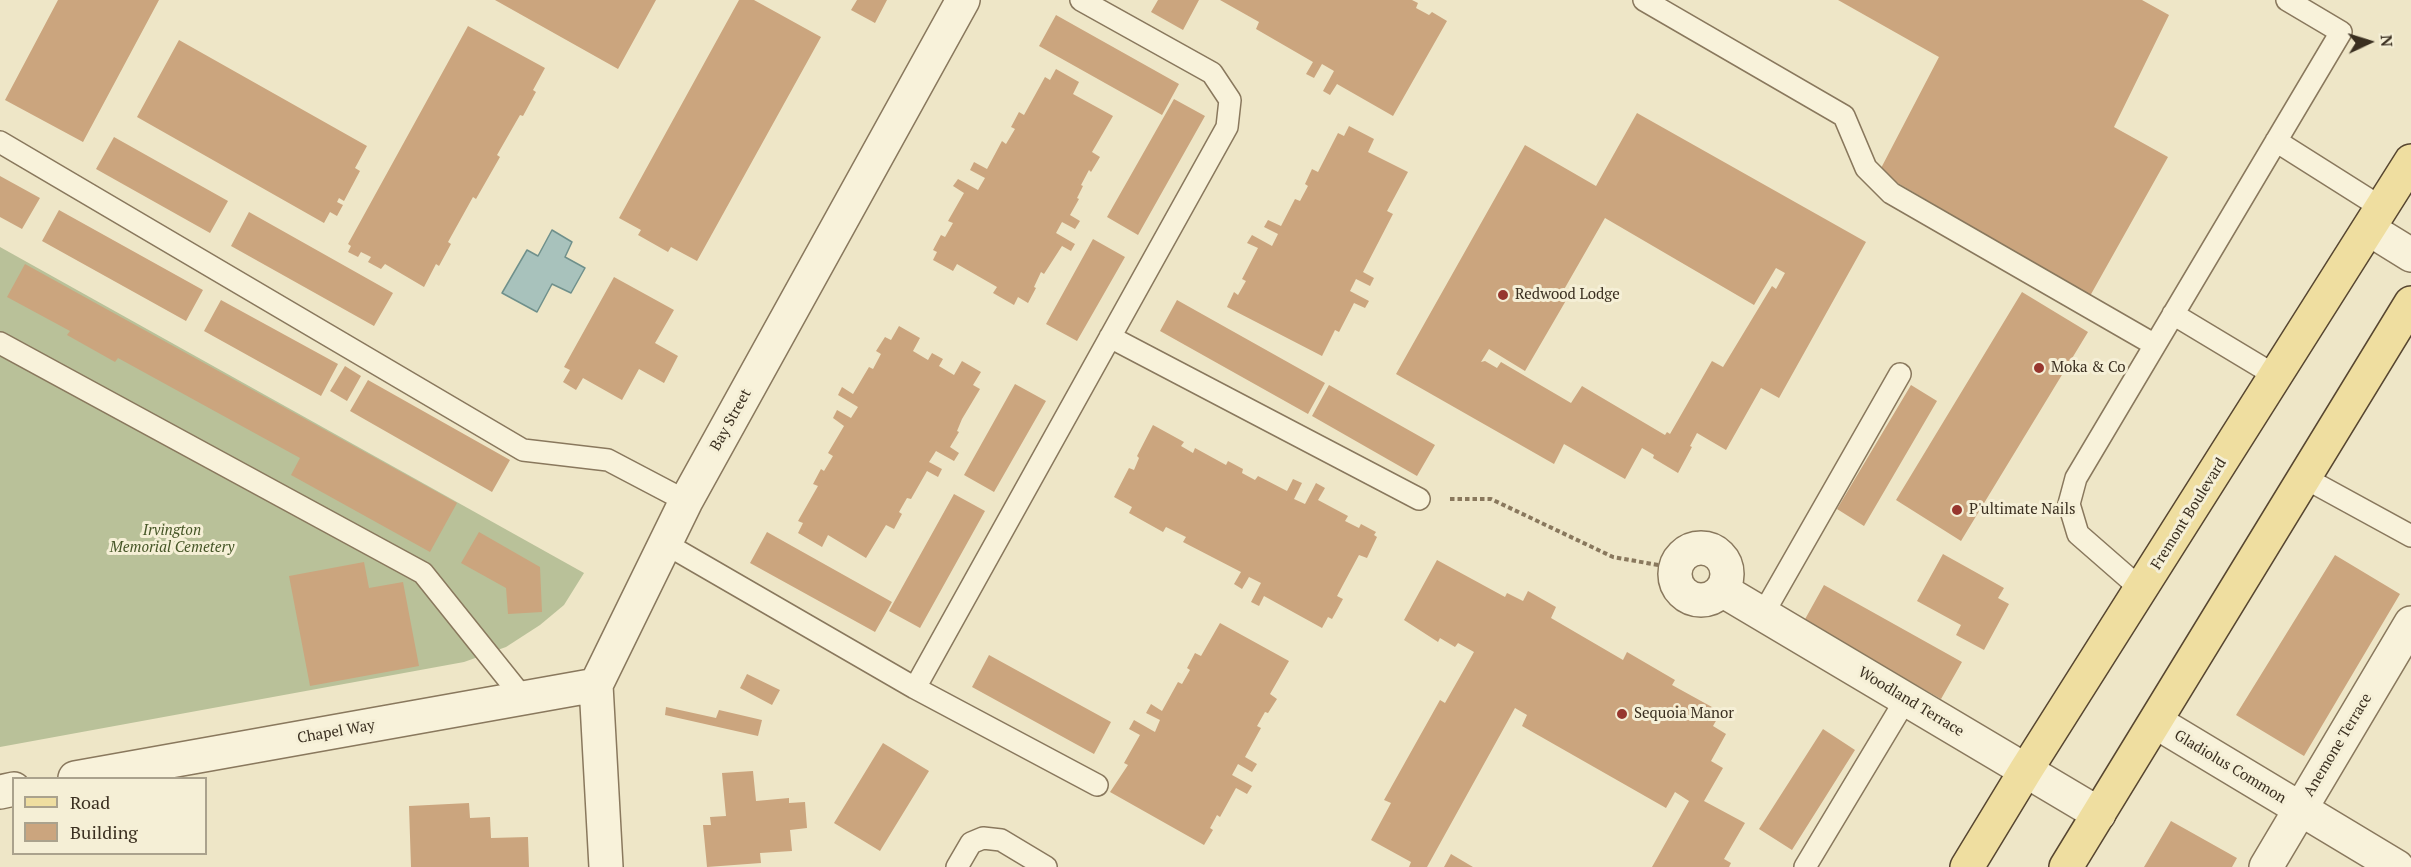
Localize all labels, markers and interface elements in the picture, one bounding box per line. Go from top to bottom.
north arrow [2339,12,2399,72]
text: N [2376,34,2398,48]
place label: Redwood Lodge [1515,286,1620,304]
marker: Redwood Lodge [1496,288,1510,302]
place label: Moka & Co [2051,359,2126,377]
marker: Moka & Co [2032,361,2046,375]
street label: Bay Street [707,386,755,454]
street label: Fremont Boulevard [2147,455,2231,573]
place label: P'ultimate Nails [1969,501,2075,519]
marker: P'ultimate Nails [1950,503,1964,517]
park label: Irvington Memorial Cemetery [110,522,234,557]
street label: Woodland Terrace [1855,663,1967,741]
street label: Anemone Terrace [2300,690,2376,800]
place label: Sequoia Manor [1634,705,1734,723]
marker: Sequoia Manor [1615,707,1629,721]
street label: Chapel Way [296,716,376,748]
street label: Gladiolus Common [2171,726,2289,808]
legend [12,777,207,855]
text: Road [70,790,110,814]
text: Building [70,820,138,844]

